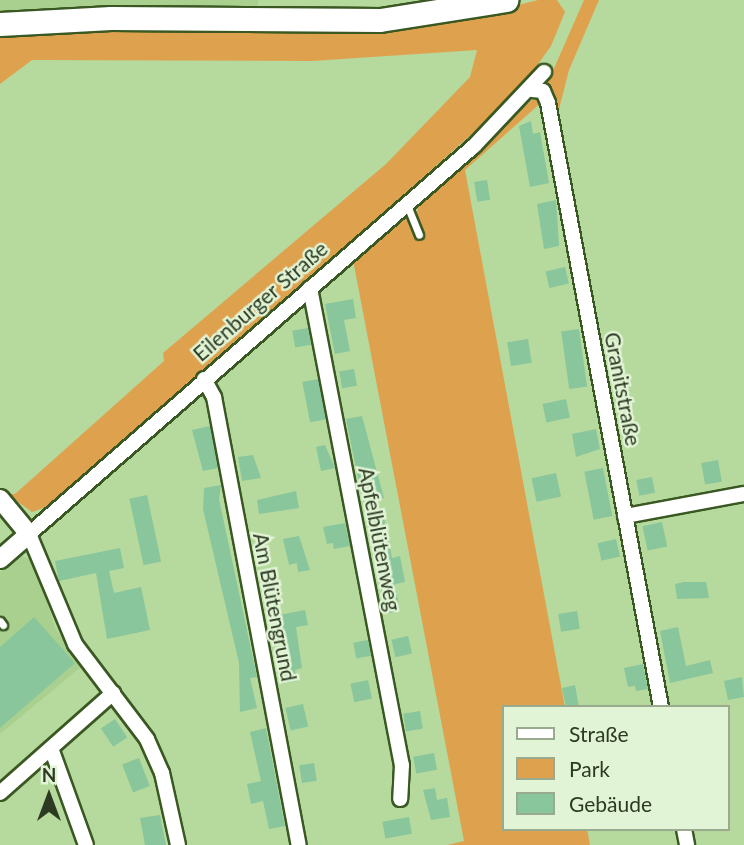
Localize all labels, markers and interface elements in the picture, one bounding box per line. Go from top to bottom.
street label: Eilenburger Straße [187,236,333,366]
street label: Granitstraße [600,330,646,448]
street label: Apfelblütenweg [354,465,406,613]
street label: Am Blütengrund [248,531,302,683]
legend [503,705,730,831]
text: Straße [569,721,629,746]
text: Park [569,756,610,781]
north arrow [14,761,84,831]
text: N [42,763,56,786]
text: Gebäude [569,791,652,816]

